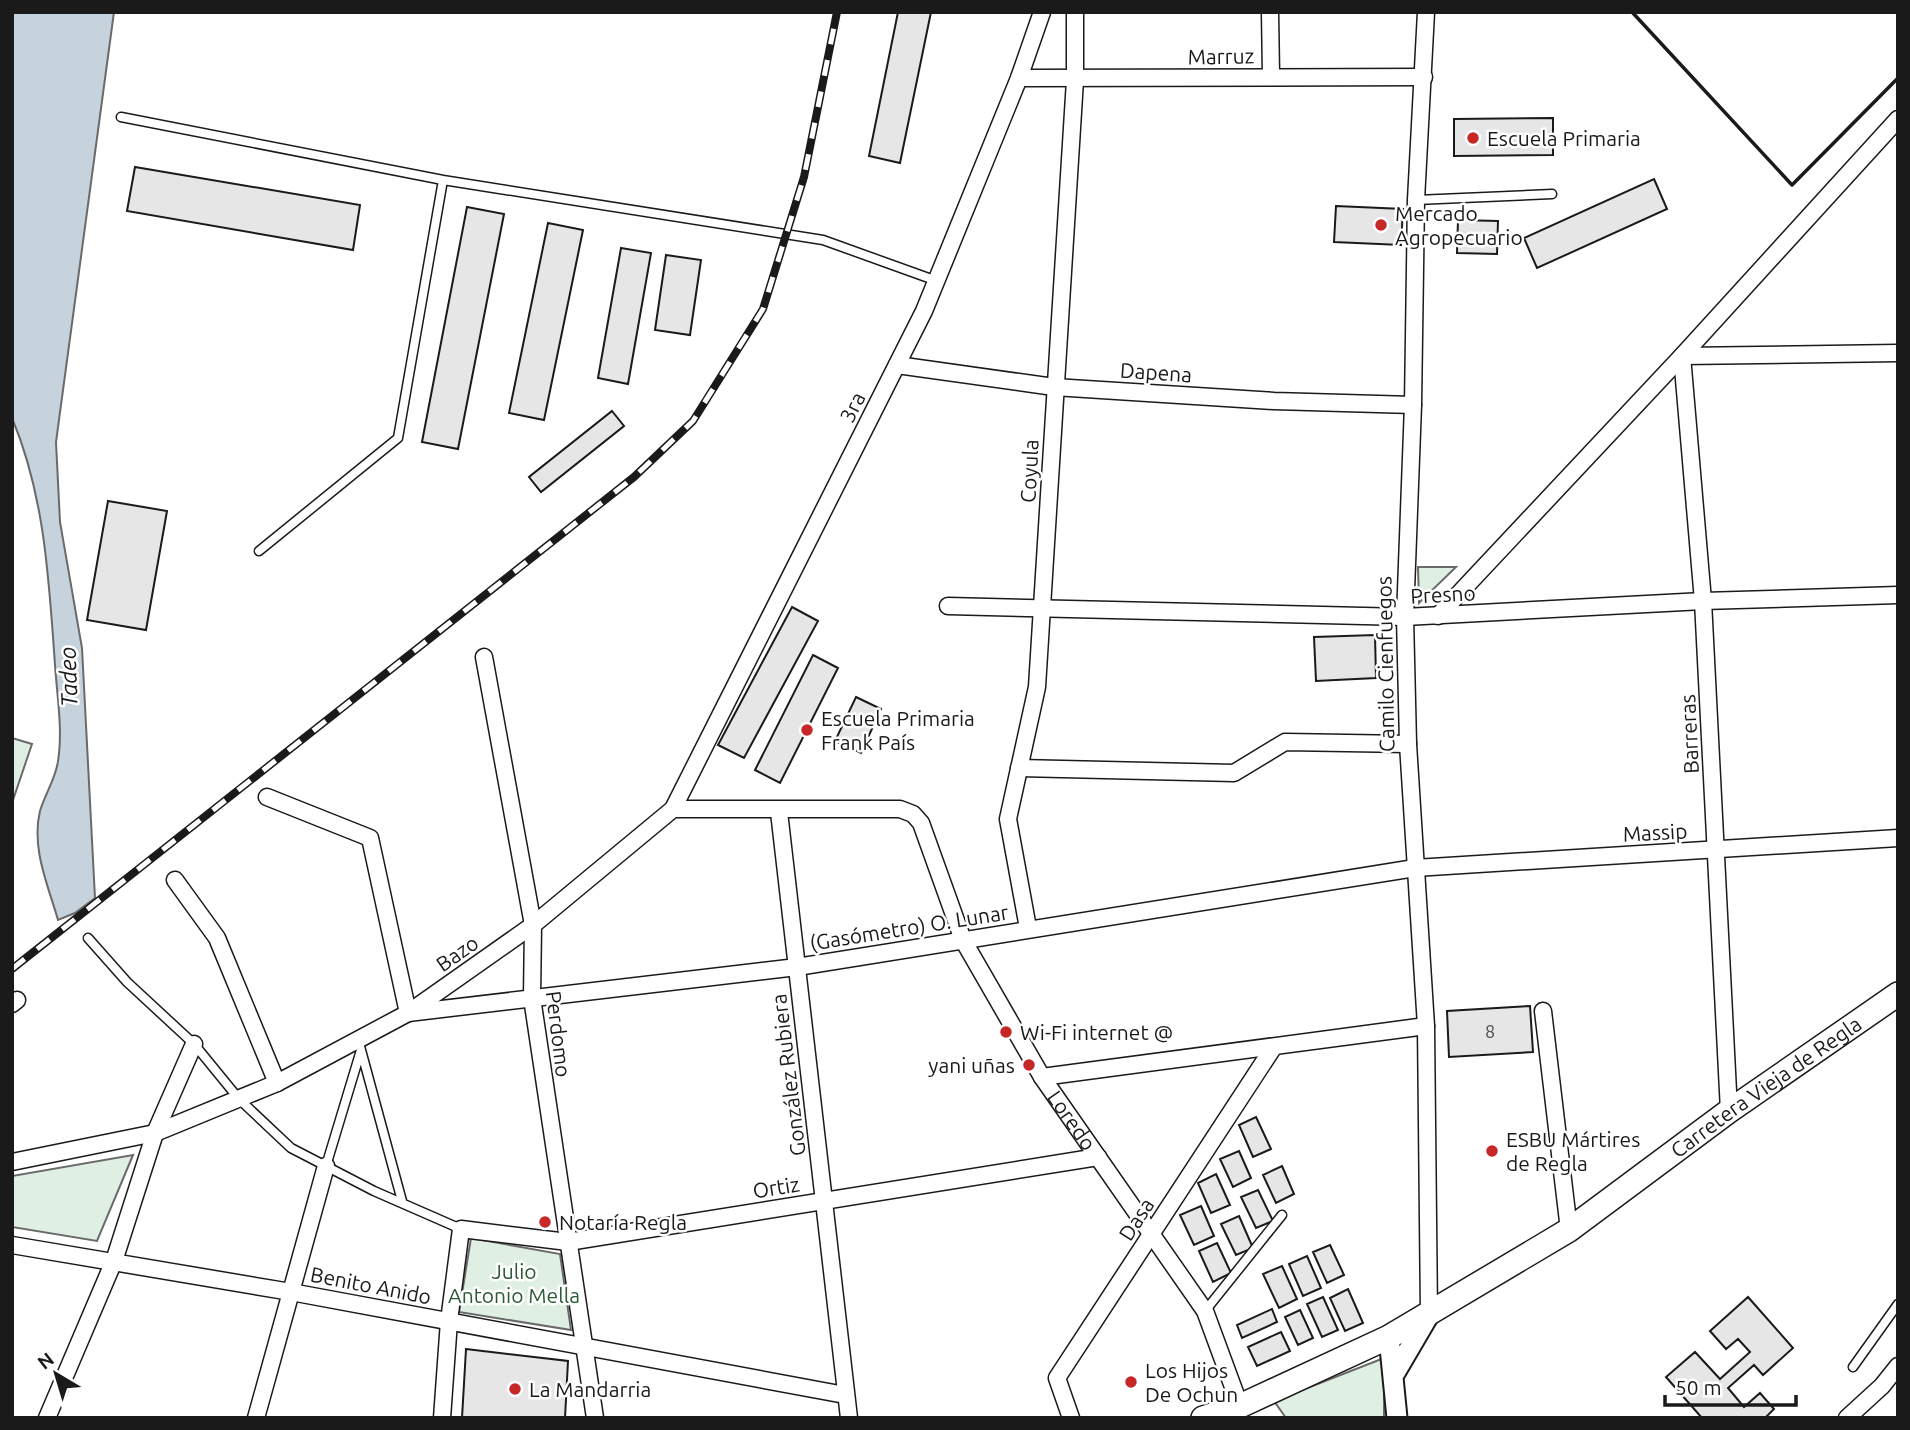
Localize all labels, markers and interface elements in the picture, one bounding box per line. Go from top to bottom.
street label: Marruz [1187,43,1255,69]
place label: Escuela Primaria [1487,126,1641,150]
marker: Escuela Primaria [1465,130,1481,146]
place label: Mercado Agropecuario [1395,201,1523,249]
marker: Mercado Agropecuario [1373,217,1389,233]
street label: Dapena [1119,358,1193,386]
street label: 3ra [834,388,870,426]
street label: Coyula [1015,439,1043,503]
street label: Camilo Cienfuegos [1371,576,1399,752]
street label: Presno [1410,580,1476,608]
water label: Tadeo [54,646,82,708]
street label: Barreras [1675,694,1703,774]
place label: Escuela Primaria Frank País [821,706,975,754]
marker: Escuela Primaria Frank País [799,722,815,738]
street label: Massip [1622,818,1688,846]
street label: (Gasómetro) O. Lunar [808,899,1010,955]
street label: Bazo [431,930,483,976]
street label: Perdomo [542,990,576,1078]
street label: González Rubiera [766,993,810,1157]
street label: Carretera Vieja de Regla [1666,1011,1866,1162]
place label: Wi-Fi internet @ [1020,1020,1173,1044]
house number: 8 [1485,1021,1495,1041]
marker: Wi-Fi internet @ [998,1024,1014,1040]
place label: yani uñas [928,1053,1015,1077]
marker: yani uñas [1021,1057,1037,1073]
street label: Loredo [1043,1086,1101,1155]
place label: ESBU Mártires de Regla [1506,1127,1640,1175]
marker: ESBU Mártires de Regla [1484,1143,1500,1159]
street label: Ortiz [751,1171,801,1203]
street label: Dasa [1114,1193,1158,1245]
place label: Notaría Regla [559,1210,687,1234]
marker: Notaría Regla [537,1214,553,1230]
park label: Julio Antonio Mella [448,1259,580,1307]
street label: Benito Anido [309,1262,433,1308]
north arrow [21,1339,91,1409]
text: N [33,1348,58,1374]
place label: Los Hijos De Ochun [1145,1358,1238,1406]
scale bar [1665,1364,1796,1408]
marker: Los Hijos De Ochun [1123,1374,1139,1390]
text: 50 m [1675,1375,1722,1399]
place label: La Mandarria [529,1377,651,1401]
marker: La Mandarria [507,1381,523,1397]

